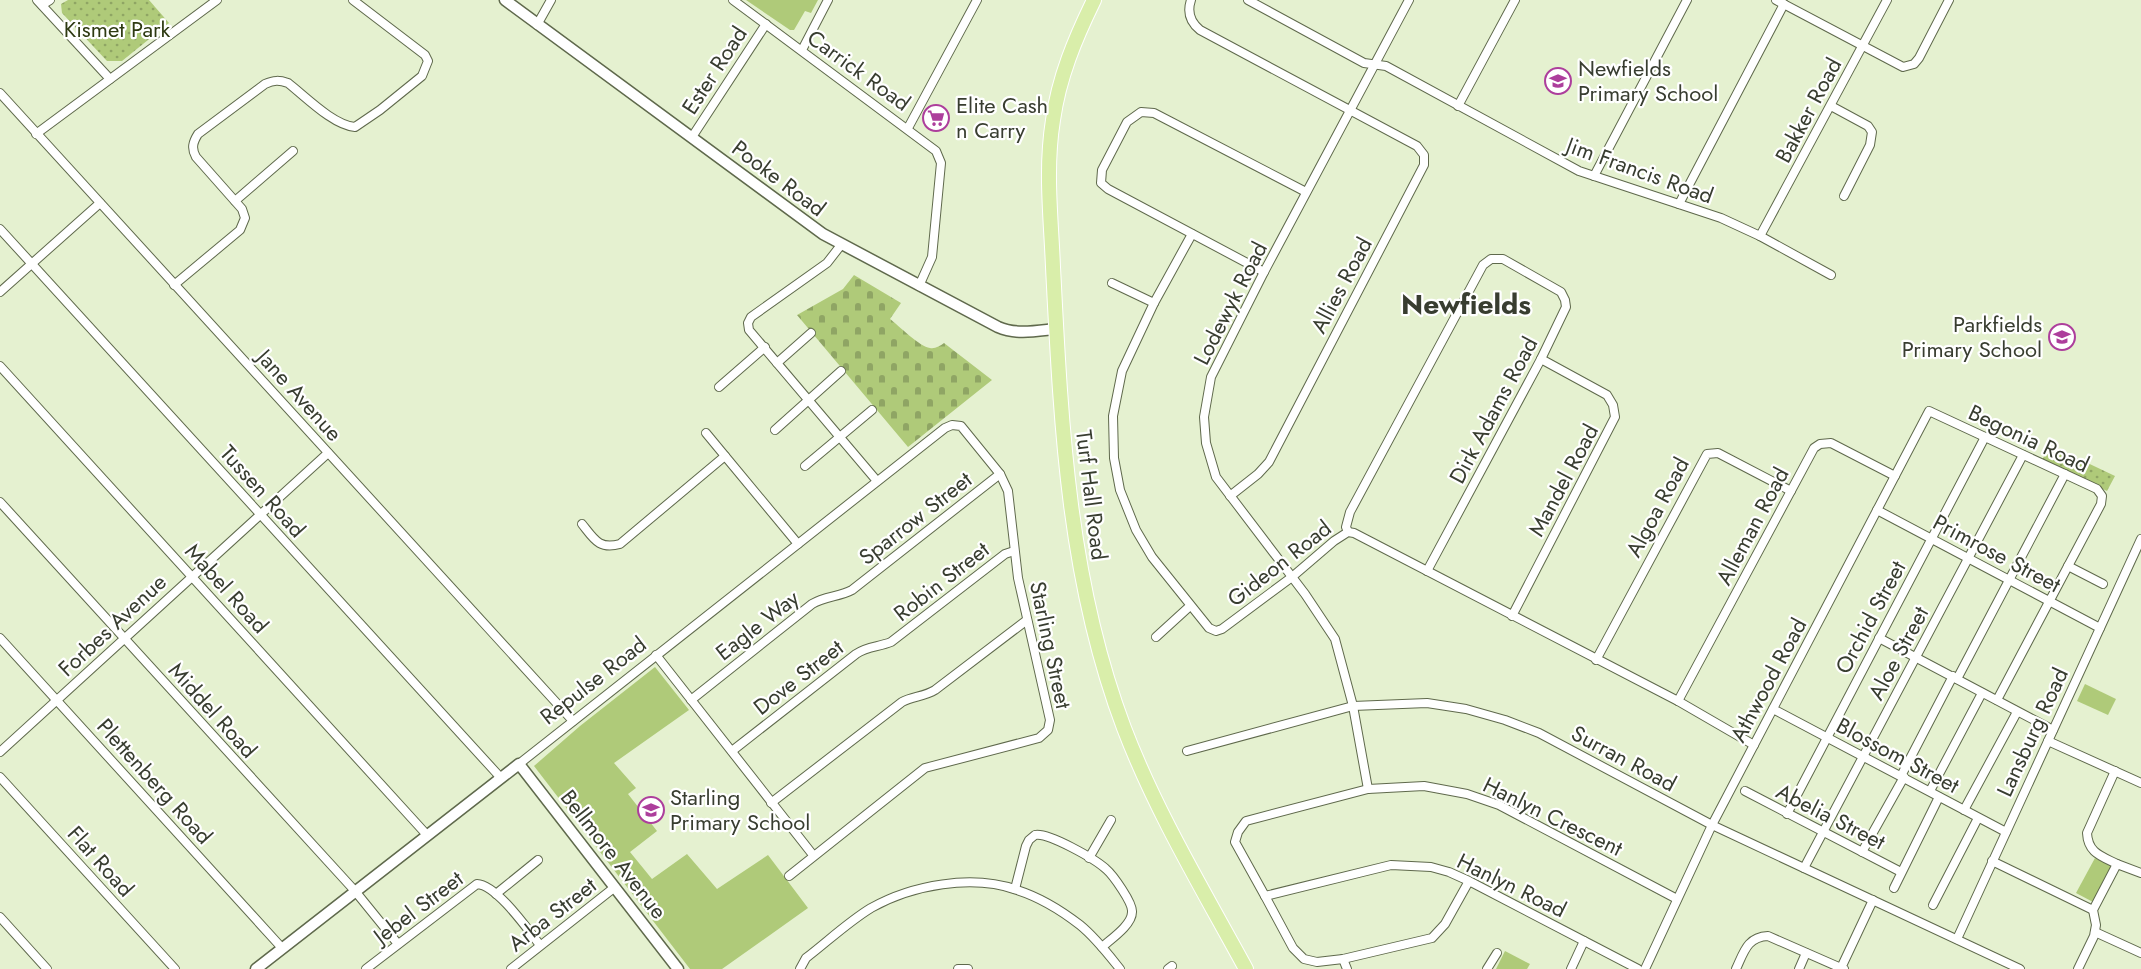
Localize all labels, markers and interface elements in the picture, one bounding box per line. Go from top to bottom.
park label: Kismet Park [64,13,171,45]
street label: Ester Road [674,20,754,120]
street label: Carrick Road [801,22,917,118]
place label: Newfields Primary School [1578,52,1718,109]
street label: Bakker Road [1767,52,1849,168]
school or university icon: Newfields Primary School [1543,66,1573,96]
place label: Elite Cash n Carry [956,89,1048,146]
supermarket icon: Elite Cash n Carry [921,103,951,133]
street label: Jim Francis Road [1559,128,1718,211]
street label: Pooke Road [725,132,833,224]
street label: Allies Road [1302,231,1380,339]
street label: Lodewyk Road [1185,236,1275,370]
district label: Newfields [1401,284,1531,325]
place label: Parkfields Primary School [1902,308,2042,365]
school or university icon: Parkfields Primary School [2047,322,2077,352]
street label: Dirk Adams Road [1441,331,1545,489]
street label: Jane Avenue [248,340,350,448]
street label: Begonia Road [1963,396,2095,480]
street label: Mandel Road [1520,418,1606,542]
street label: Turf Hall Road [1068,428,1116,562]
street label: Tussen Road [213,438,313,544]
street label: Algoa Road [1617,451,1697,563]
street label: Alleman Road [1708,461,1796,591]
street label: Sparrow Street [852,463,979,572]
street label: Primrose Street [1927,506,2067,600]
street label: Gideon Road [1220,512,1338,614]
street label: Robin Street [887,533,996,628]
street label: Mabel Road [178,536,276,640]
street label: Orchid Street [1827,554,1914,679]
street label: Forbes Avenue [51,566,173,684]
street label: Starling Street [1022,578,1080,712]
street label: Eagle Way [709,582,806,668]
street label: Aloe Street [1860,600,1936,706]
street label: Athwood Road [1722,612,1814,748]
street label: Repulse Road [533,628,653,732]
street label: Dove Street [746,631,850,722]
street label: Middel Road [161,655,265,765]
street label: Lansburg Road [1988,662,2076,802]
street label: Blossom Street [1831,709,1966,801]
street label: Plettenberg Road [90,711,220,851]
street label: Surran Road [1566,717,1682,799]
street label: Hanlyn Crescent [1478,768,1629,864]
street label: Abelia Street [1771,775,1892,858]
place label: Starling Primary School [670,781,810,838]
street label: Bellmore Avenue [553,782,675,926]
school or university icon: Starling Primary School [636,795,666,825]
street label: Flat Road [60,818,142,904]
street label: Hanlyn Road [1452,845,1572,925]
street label: Jebel Street [364,862,470,953]
street label: Arba Street [501,869,604,959]

